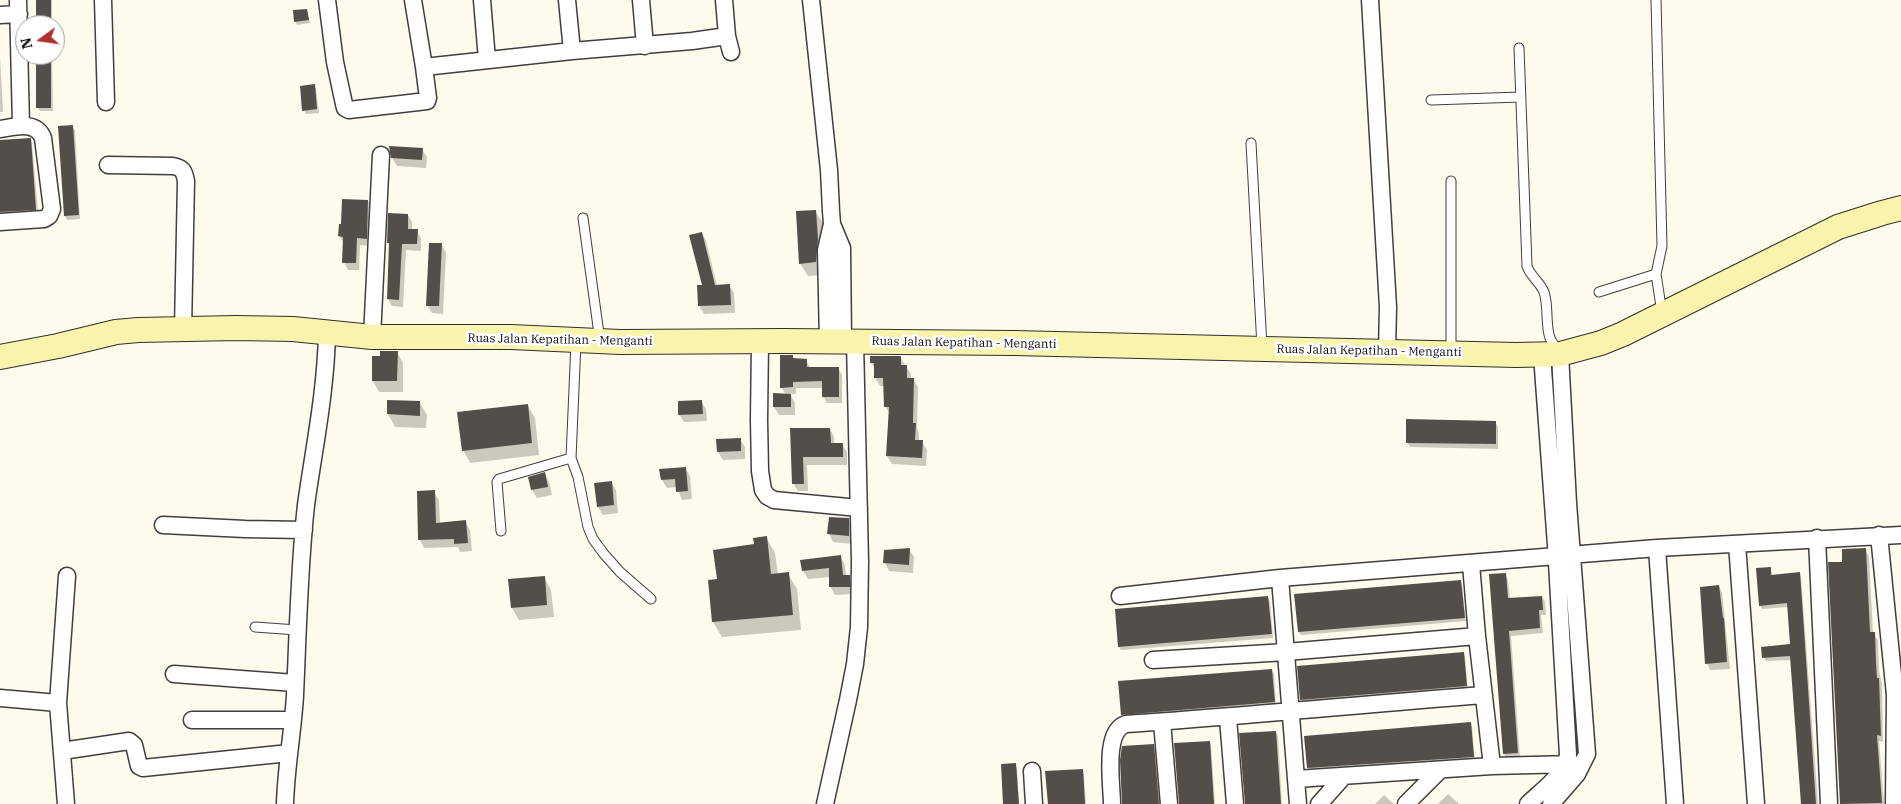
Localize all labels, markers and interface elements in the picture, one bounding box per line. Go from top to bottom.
north arrow [15,15,65,65]
text: N [16,36,36,51]
street label: Ruas Jalan Kepatihan - Menganti [467,331,653,349]
street label: Ruas Jalan Kepatihan - Menganti [871,334,1057,352]
street label: Ruas Jalan Kepatihan - Menganti [1276,342,1462,360]

